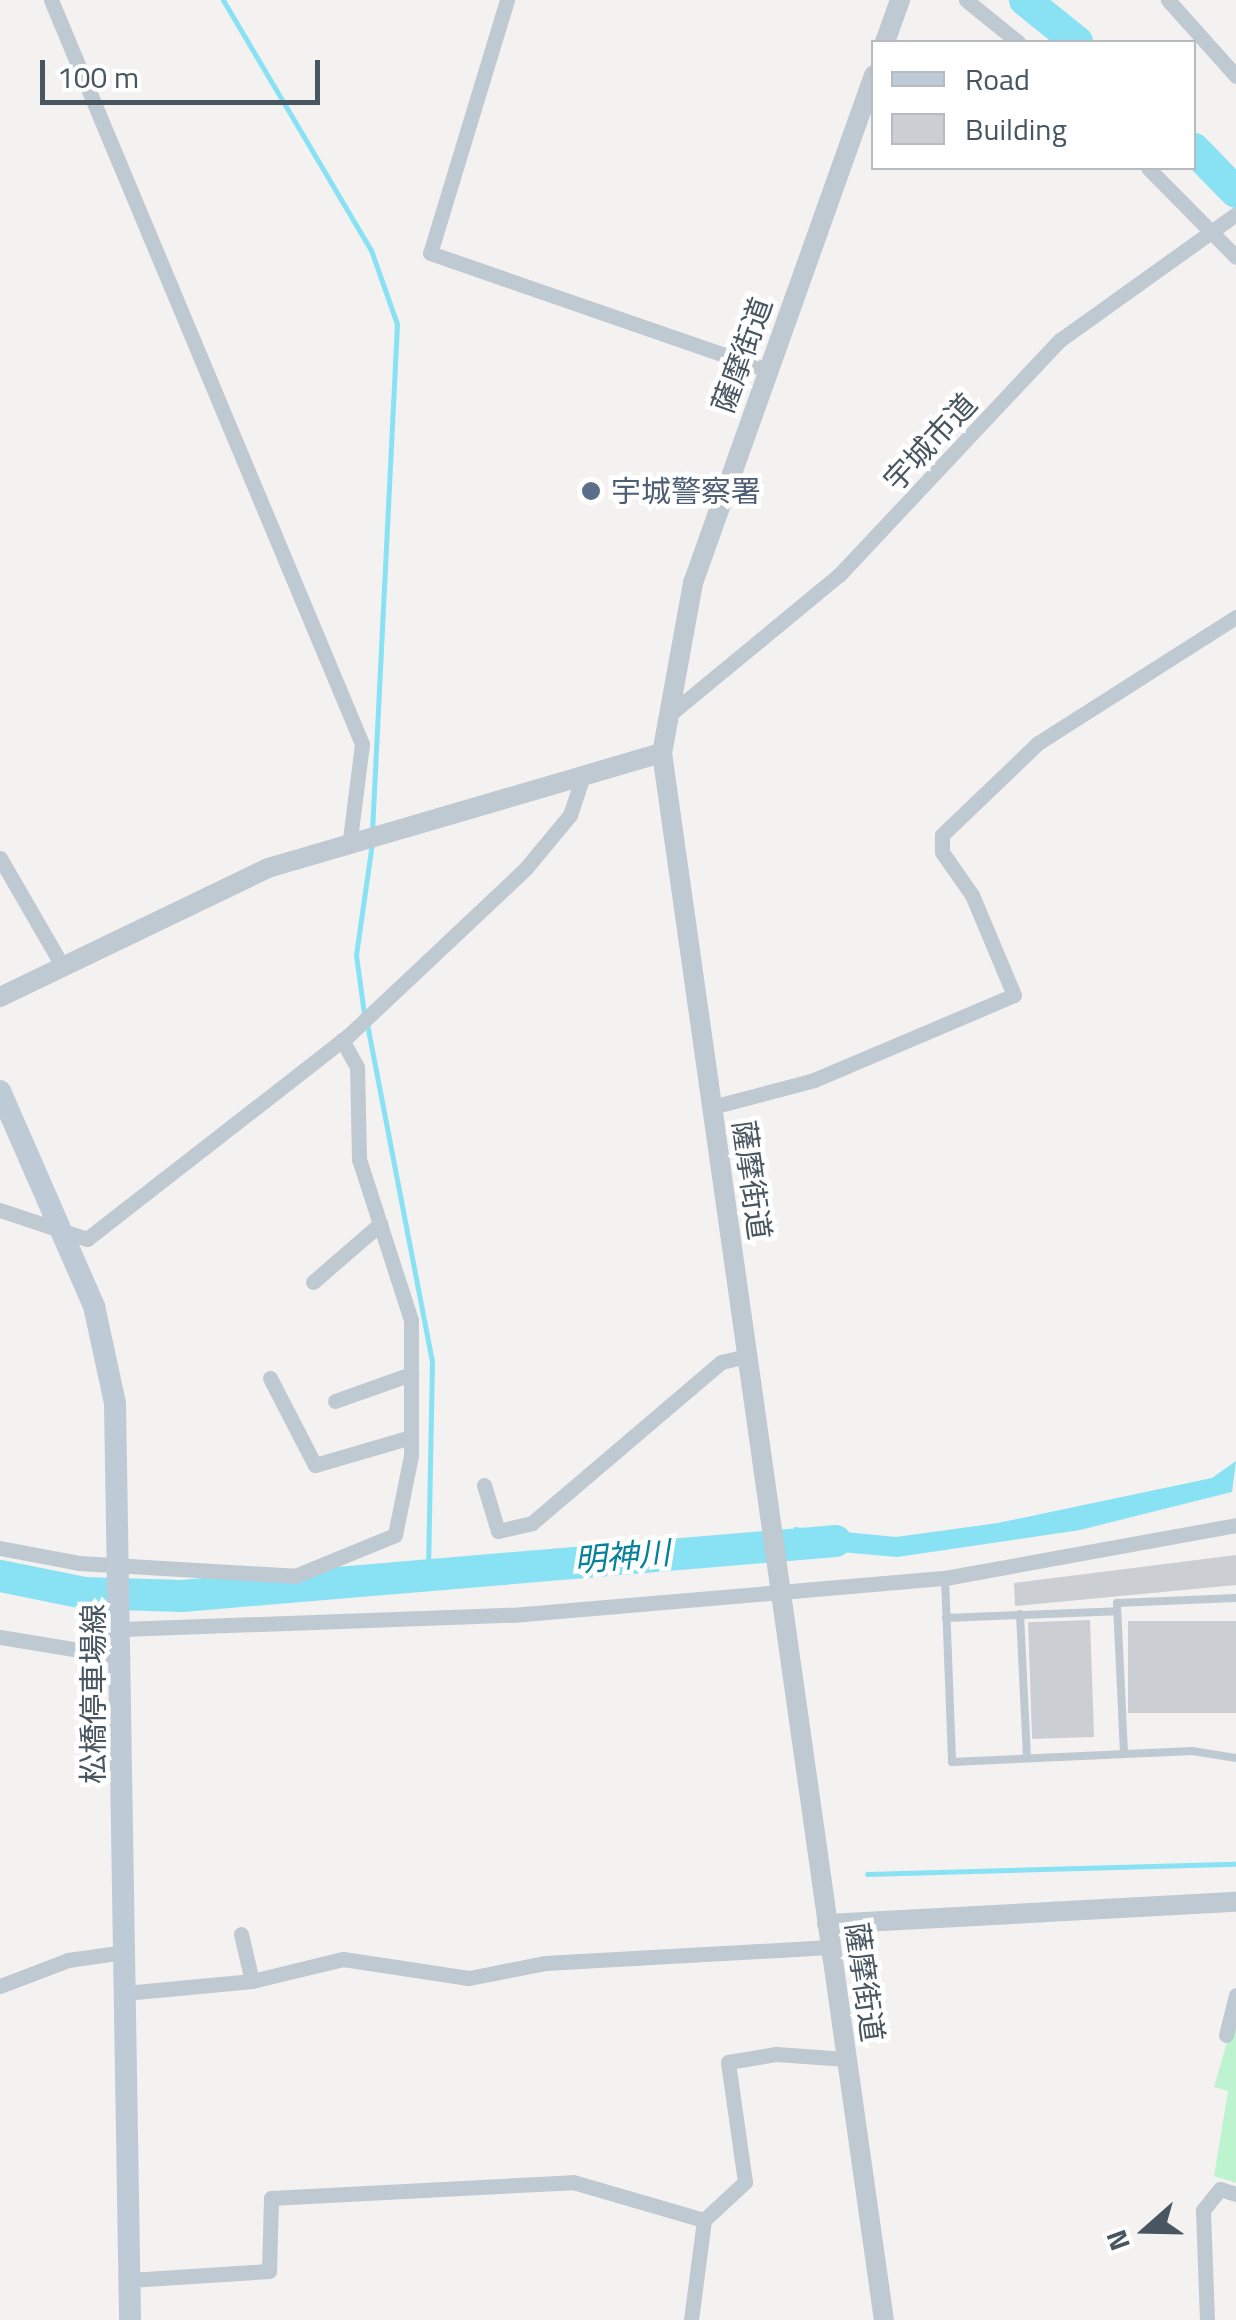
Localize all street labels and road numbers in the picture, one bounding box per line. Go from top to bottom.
street label: 薩摩街道 [705,292,779,418]
street label: 宇城市道 [876,386,984,498]
street label: 薩摩街道 [726,1118,778,1242]
street label: 松橋停車場線 [75,1604,111,1784]
street label: 薩摩街道 [839,1920,891,2044]

